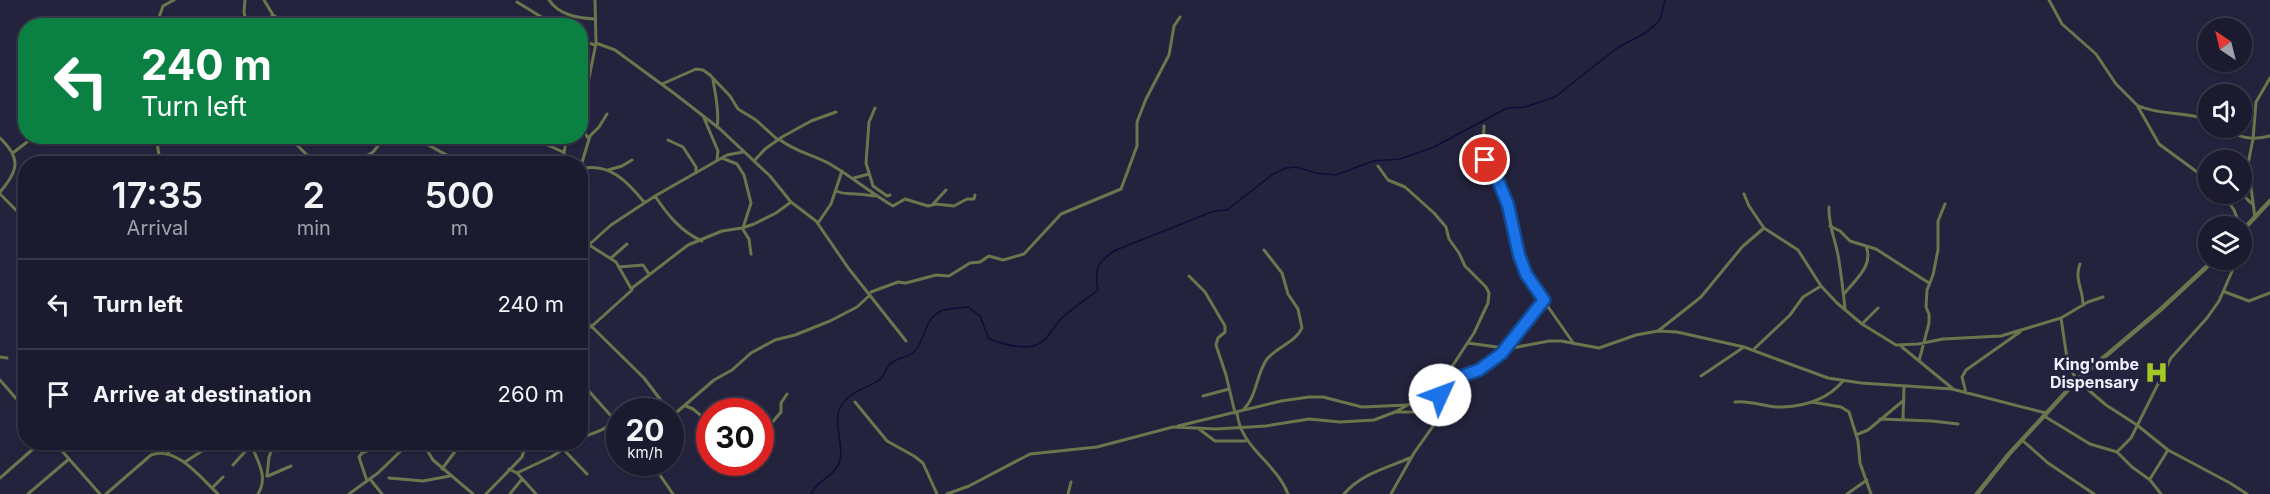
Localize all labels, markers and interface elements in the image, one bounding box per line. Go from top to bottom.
north arrow [2198,18,2252,72]
map controls [2198,18,2252,270]
text: 240 m [141,39,272,90]
icon: left [42,42,120,120]
button: sound [2198,84,2252,138]
text: Turn left [141,90,247,123]
pin [1459,134,1510,185]
icon: arrive [1468,143,1501,176]
button: search [2198,150,2252,204]
text: 17:35 [111,173,203,217]
text: 2 [303,173,325,217]
text: 500 [424,173,495,217]
text: Arrival [127,216,188,240]
text: min [297,216,331,240]
text: m [451,216,468,240]
button: layers [2198,216,2252,270]
icon: left [42,288,75,321]
text: Turn left [93,291,183,317]
text: 240 m [497,291,564,317]
place label: King'ombe Dispensary [2050,354,2139,392]
hospital icon: King'ombe Dispensary [2144,360,2170,386]
position arrow [1408,363,1472,427]
icon: arrive [42,378,75,411]
text: Arrive at destination [93,381,312,407]
text: 260 m [498,381,564,407]
speed limit sign: 30 [696,398,774,476]
text: 20 [625,412,665,448]
text: km/h [627,443,663,462]

